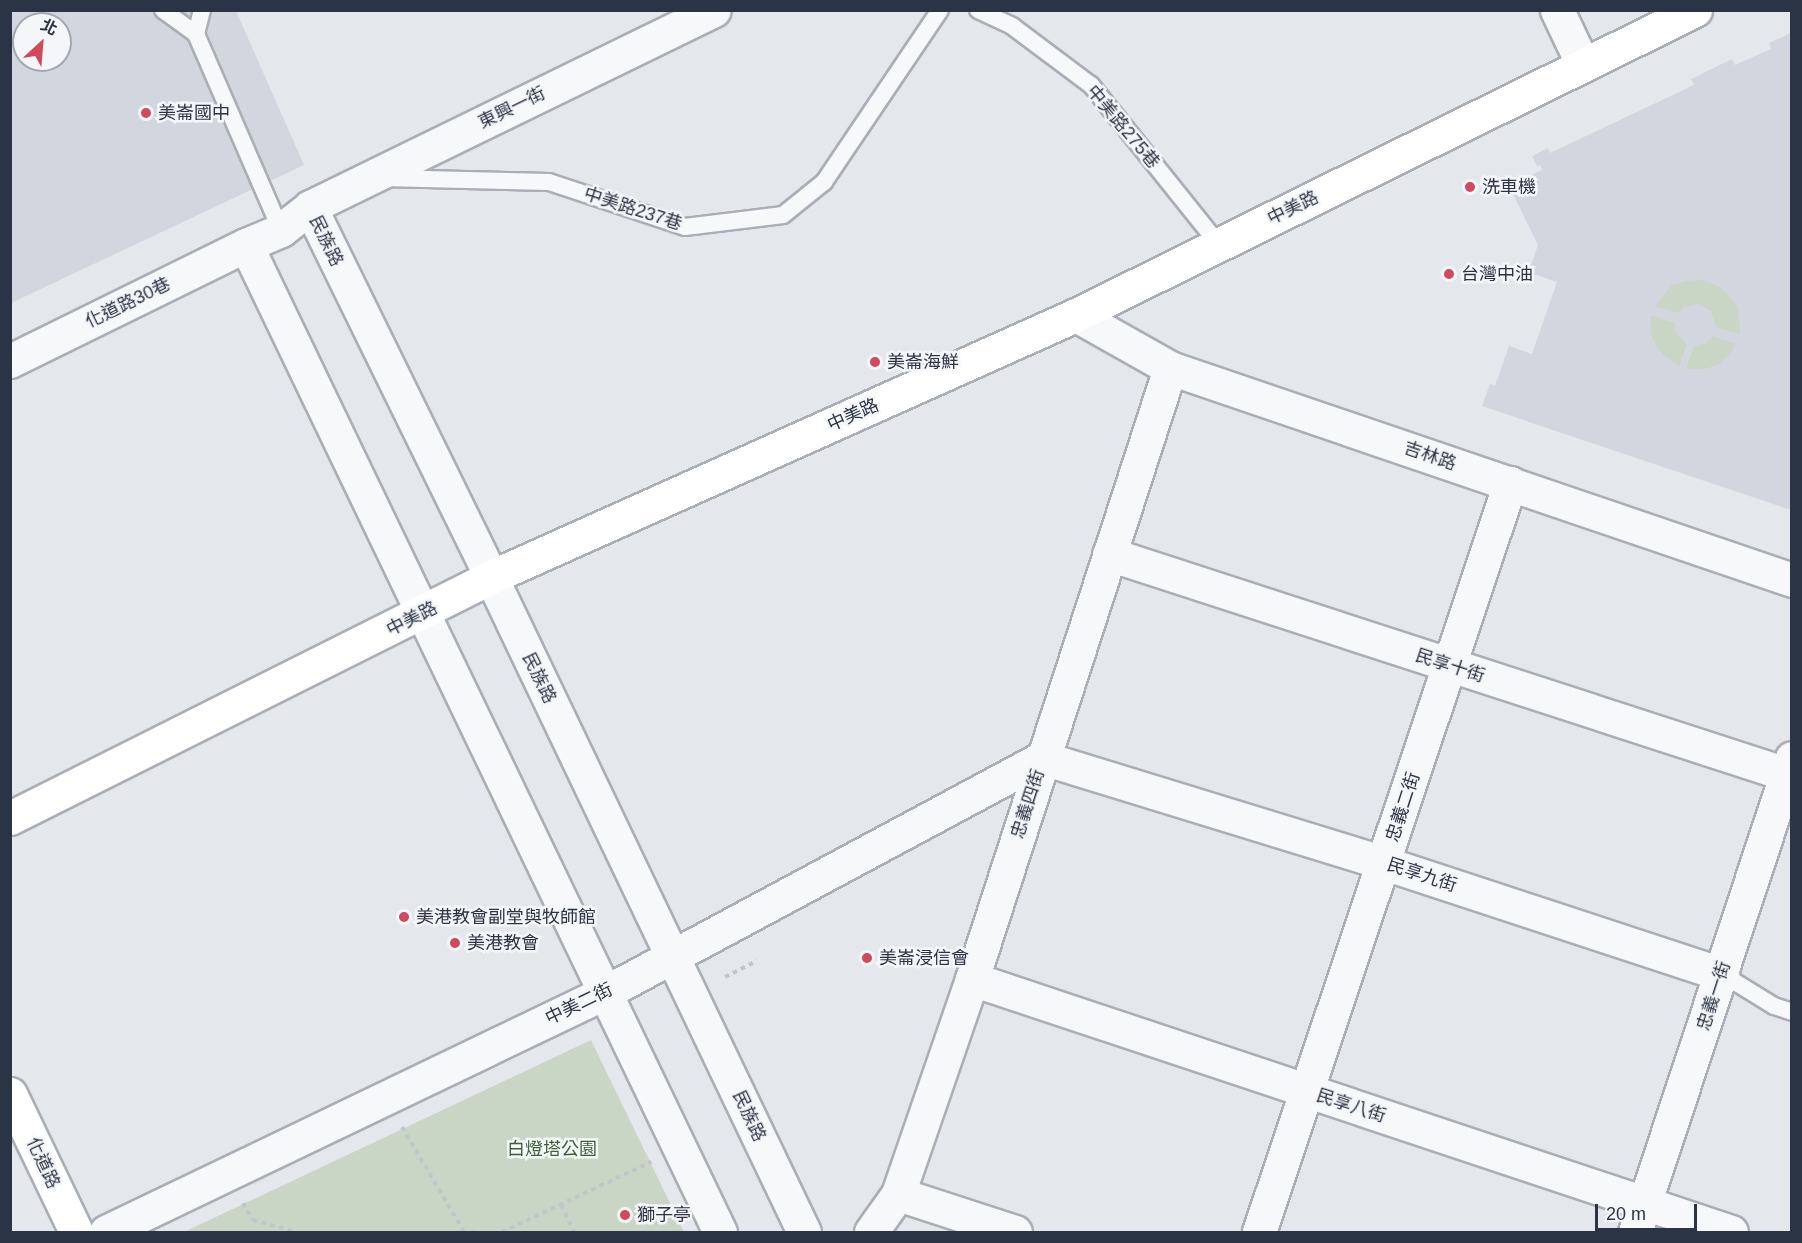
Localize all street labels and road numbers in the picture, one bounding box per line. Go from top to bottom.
street label: 中美路275巷 [1082,81,1164,173]
street label: 東興一街 [475,83,549,133]
street label: 中美路237巷 [581,183,685,235]
street label: 中美路 [1264,186,1322,230]
street label: 民族路 [304,212,348,270]
street label: 化道路30巷 [82,273,174,333]
street label: 中美路 [824,394,882,436]
street label: 吉林路 [1401,437,1459,475]
street label: 中美路 [383,597,441,641]
street label: 民享十街 [1412,645,1488,687]
street label: 民族路 [517,649,561,707]
street label: 忠義四街 [1007,766,1049,842]
street label: 忠義二街 [1382,769,1424,845]
street label: 民享九街 [1384,854,1460,896]
street label: 忠義一街 [1693,958,1735,1034]
street label: 中美二街 [542,979,616,1029]
street label: 民享八街 [1313,1085,1389,1127]
street label: 民族路 [728,1087,770,1145]
street label: 化道路 [22,1134,64,1192]

